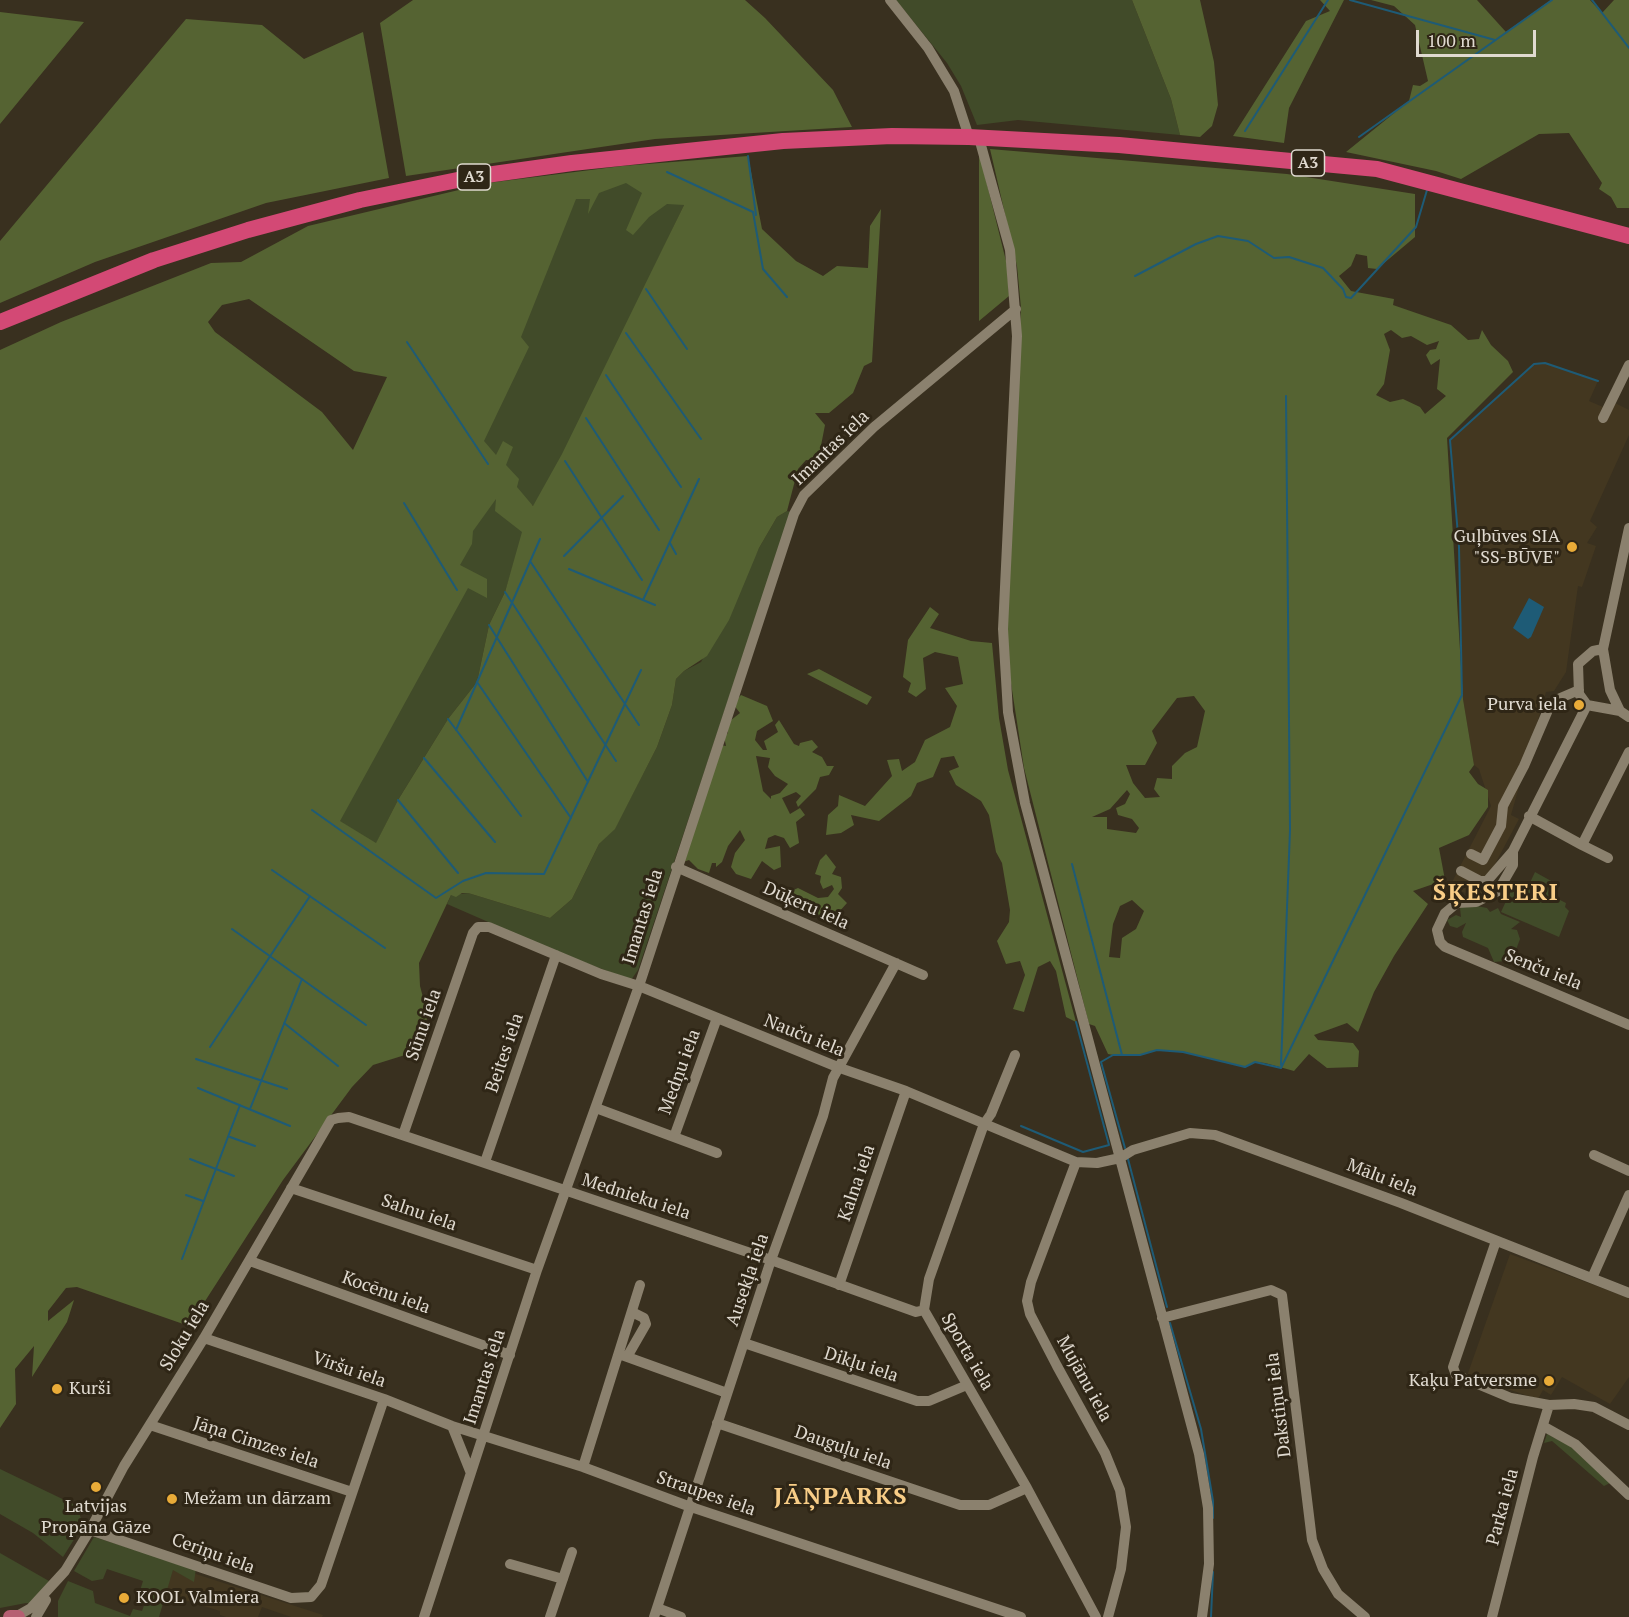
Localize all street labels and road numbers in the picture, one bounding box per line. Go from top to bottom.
road number: A3 [1292,150,1324,176]
road number: A3 [458,164,490,190]
street label: Imantas iela [788,406,874,490]
street label: Imantas iela [618,867,668,967]
street label: Dūķeru iela [760,877,852,935]
street label: Senču iela [1501,945,1585,995]
street label: Sūnu iela [402,986,446,1064]
street label: Nauču iela [761,1010,847,1062]
street label: Beites iela [481,1011,529,1095]
street label: Medņu iela [655,1026,705,1118]
street label: Kalna iela [834,1142,880,1224]
street label: Mālu iela [1344,1155,1420,1201]
street label: Mednieku iela [579,1169,693,1225]
street label: Salnu iela [378,1190,460,1236]
street label: Ausekļa iela [722,1231,774,1329]
street label: Kocēnu iela [339,1267,433,1319]
street label: Sloku iela [156,1297,214,1375]
street label: Sporta iela [936,1309,998,1395]
street label: Imantas iela [459,1327,511,1427]
street label: Mujānu iela [1052,1332,1116,1426]
street label: Dikļu iela [821,1343,901,1387]
street label: Viršu iela [309,1347,389,1393]
street label: Dakstiņu iela [1262,1351,1296,1459]
street label: Jāņa Cimzes iela [191,1413,321,1473]
street label: Dauguļu iela [792,1421,894,1475]
street label: Parka iela [1482,1466,1524,1548]
street label: Straupes iela [654,1467,758,1521]
street label: Ceriņu iela [168,1529,258,1579]

